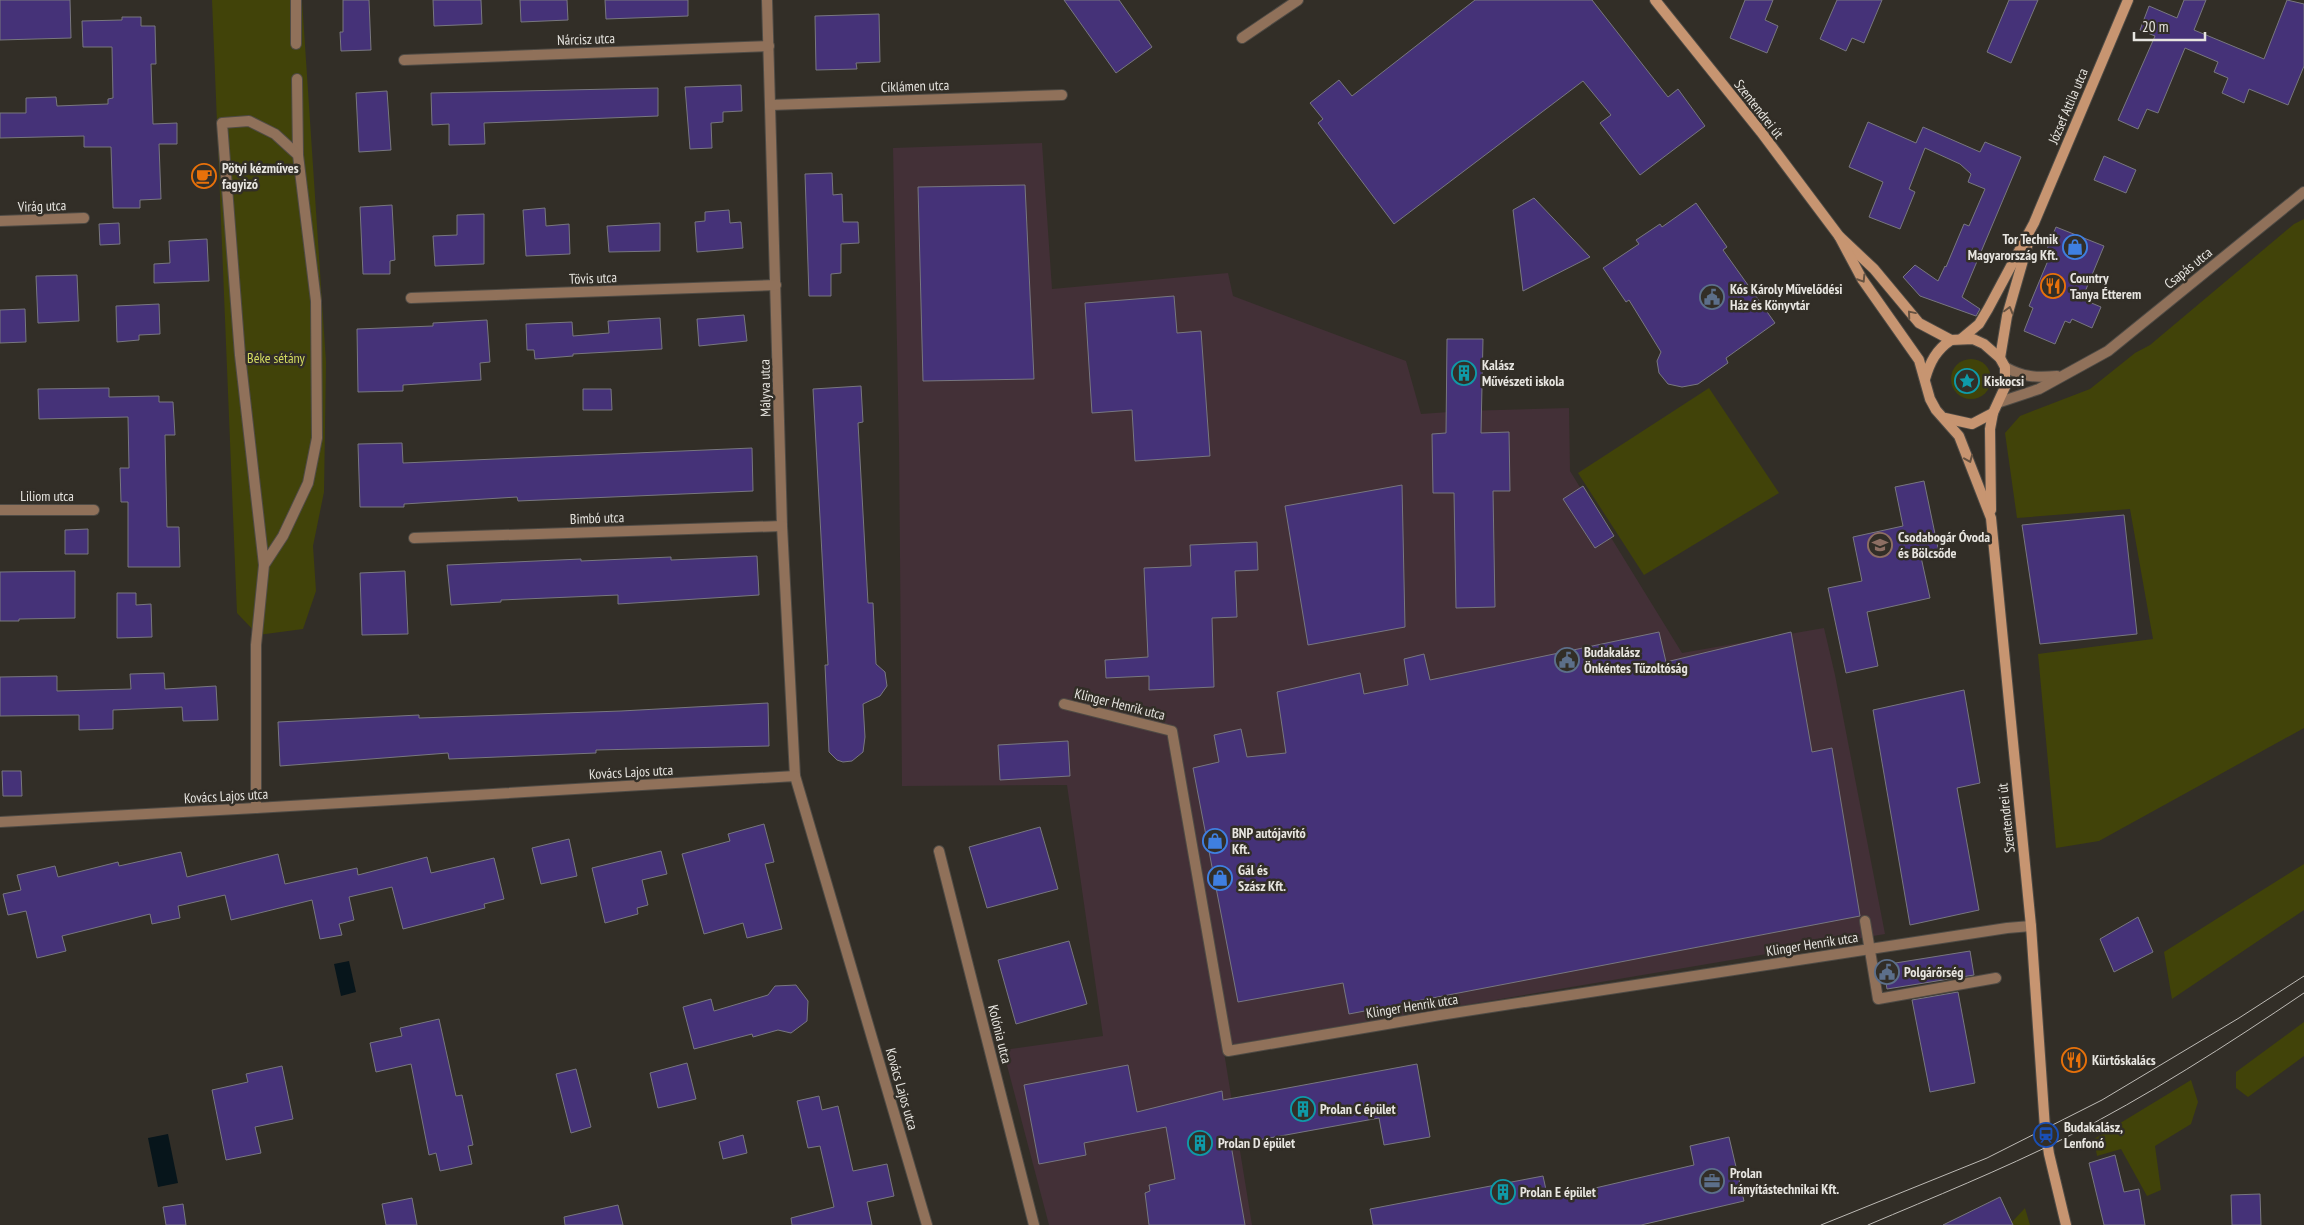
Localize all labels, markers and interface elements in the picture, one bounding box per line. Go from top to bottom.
scale bar [2134,10,2205,42]
text: 20 m [2142,17,2168,36]
street label: Nárcisz utca [557,29,615,49]
street label: József Attila utca [2044,65,2092,147]
street label: Ciklámen utca [881,76,949,96]
street label: Szentendrei út [1730,76,1788,142]
place label: Pötyi kézműves fagyizó [222,159,299,193]
cafe icon: Pötyi kézműves fagyizó [191,163,217,189]
street label: Virág utca [17,196,66,216]
place label: Tor Technik Magyarország Kft. [1968,230,2058,264]
shop icon: Tor Technik Magyarország Kft. [2062,234,2088,260]
street label: Csapás utca [2160,243,2216,293]
street label: Tövis utca [569,268,617,288]
place label: Country Tanya Étterem [2070,269,2141,303]
one-way arrow [1856,273,1866,282]
restaurant icon: Country Tanya Étterem [2040,273,2066,299]
place label: Kós Károly Művelődési Ház és Könyvtár [1730,280,1842,314]
public building icon: Kós Károly Művelődési Ház és Könyvtár [1699,284,1725,310]
one-way arrow [2003,306,2014,314]
one-way arrow [1908,310,1917,319]
park label: Béke sétány [247,349,306,367]
place label: Kalász Művészeti iskola [1482,356,1565,390]
street label: Mályva utca [755,359,775,417]
building icon: Kalász Művészeti iskola [1451,360,1477,386]
place icon: Kiskocsi [1954,368,1980,394]
place label: Kiskocsi [1984,372,2024,390]
one-way arrow [1963,454,1973,463]
street label: Liliom utca [20,487,74,505]
street label: Bimbó utca [570,508,624,528]
place label: Csodabogár Óvoda és Bölcsőde [1898,528,1990,562]
school or university icon: Csodabogár Óvoda és Bölcsőde [1867,532,1893,558]
place label: Budakalász Önkéntes Tűzoltóság [1584,643,1688,677]
public building icon: Budakalász Önkéntes Tűzoltóság [1554,647,1580,673]
street label: Klinger Henrik utca [1073,684,1167,724]
street label: Kovács Lajos utca [588,761,674,783]
street label: Szentendrei út [1993,782,2019,854]
street label: Kovács Lajos utca [183,785,269,807]
place label: BNP autójavító Kft. [1232,824,1306,858]
shop icon: BNP autójavító Kft. [1202,828,1228,854]
place label: Gál és Szász Kft. [1238,861,1286,895]
shop icon: Gál és Szász Kft. [1207,865,1233,891]
street label: Klinger Henrik utca [1765,928,1859,960]
public building icon: Polgárőrség [1874,959,1900,985]
place label: Polgárőrség [1904,963,1963,981]
street label: Klinger Henrik utca [1365,990,1459,1022]
street label: Kolónia utca [984,1003,1016,1065]
street label: Kovács Lajos utca [882,1046,922,1132]
restaurant icon: Kürtőskalács [2061,1047,2087,1073]
place label: Kürtőskalács [2092,1051,2156,1069]
building icon: Prolan C épület [1290,1096,1316,1122]
place label: Prolan C épület [1320,1100,1396,1118]
place label: Budakalász, Lenfonó [2064,1118,2123,1152]
station icon: Budakalász, Lenfonó [2033,1122,2059,1148]
building icon: Prolan D épület [1187,1130,1213,1156]
place label: Prolan D épület [1218,1134,1295,1152]
place label: Prolan Irányítástechnikai Kft. [1730,1164,1839,1198]
office icon: Prolan Irányítástechnikai Kft. [1699,1168,1725,1194]
building icon: Prolan E épület [1490,1179,1516,1205]
place label: Prolan E épület [1520,1183,1596,1201]

